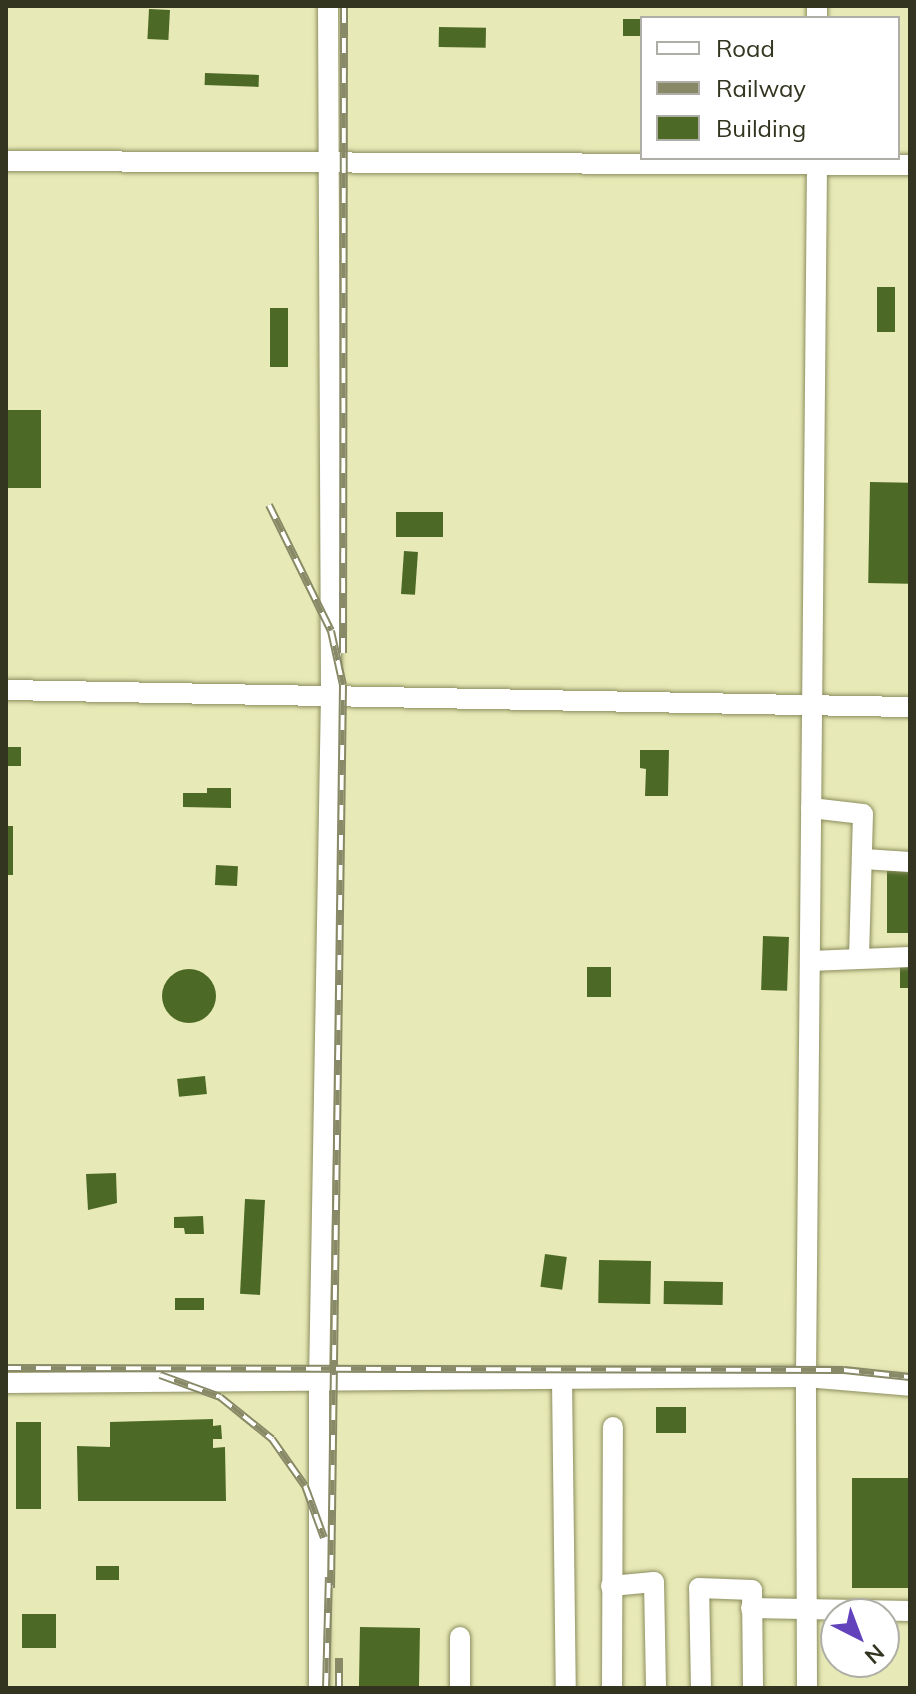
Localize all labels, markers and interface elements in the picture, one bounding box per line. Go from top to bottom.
legend [640,16,900,160]
text: Road [716,33,775,63]
text: Railway [716,73,806,103]
text: Building [716,113,806,143]
north arrow [820,1598,900,1678]
text: N [859,1638,890,1670]

